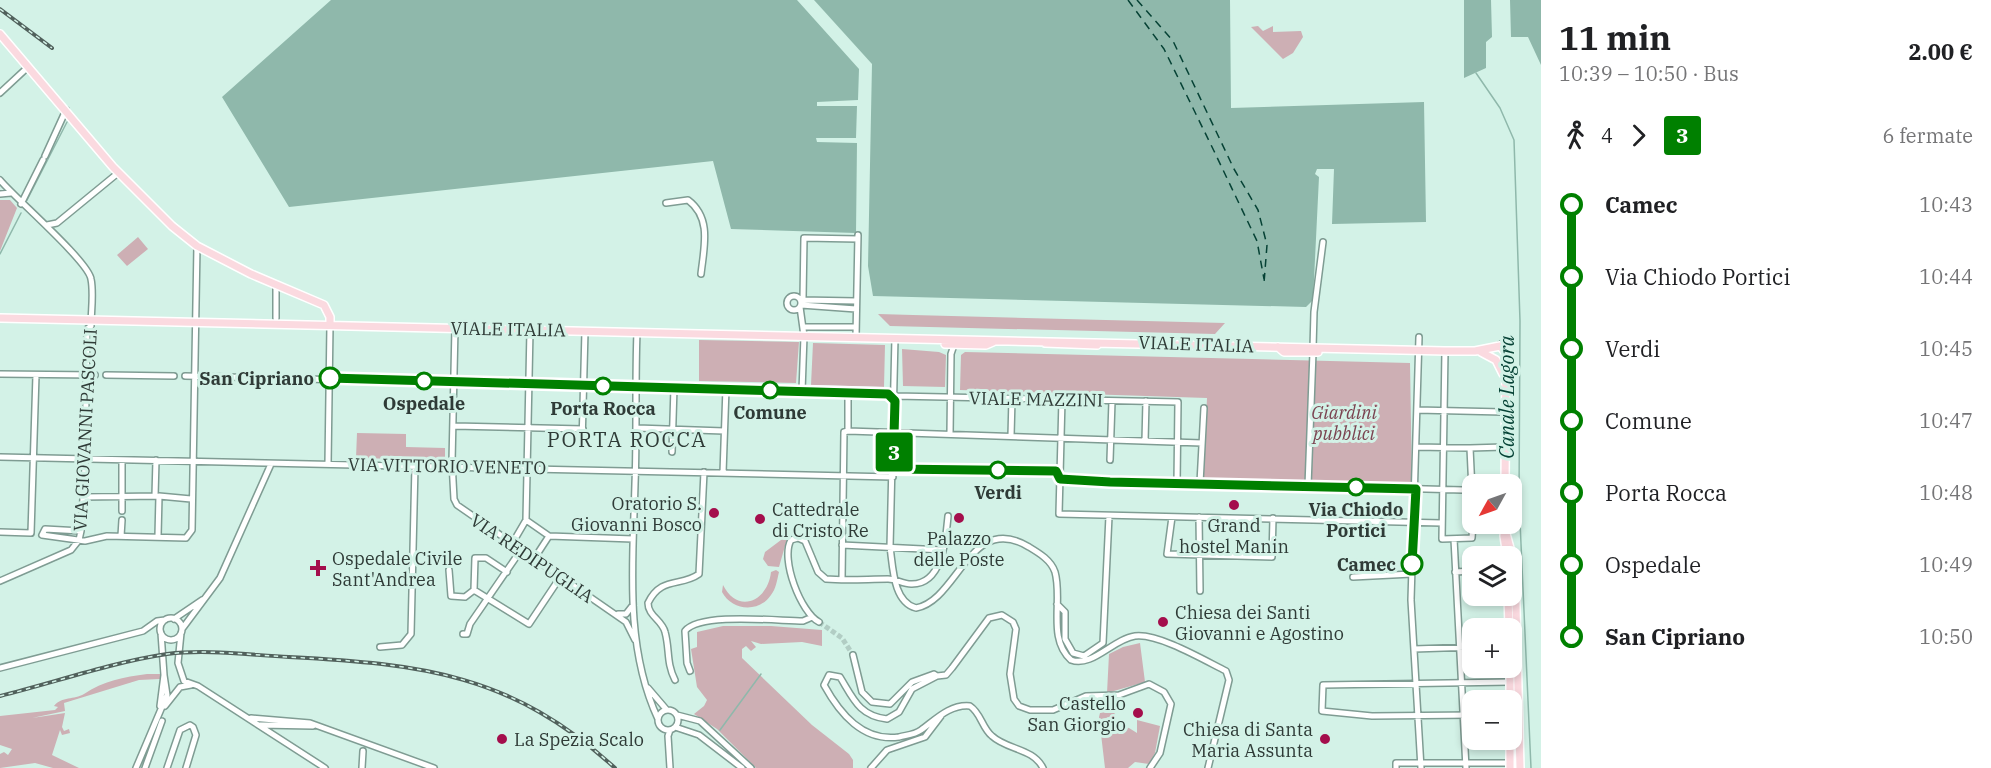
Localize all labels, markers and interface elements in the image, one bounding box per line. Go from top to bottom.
text: 11 min [1559,16,1671,59]
text: 2.00 € [1908,37,1973,66]
text: 10:39 – 10:50 · Bus [1559,60,1739,87]
icon: walk [1559,119,1592,152]
icon: forward [1622,119,1655,152]
text: 3 [1676,121,1689,149]
text: 4 [1601,122,1613,149]
text: 6 fermate [1883,122,1973,149]
text: Camec [1605,190,1678,219]
text: 10:43 [1919,191,1973,218]
text: Via Chiodo Portici [1605,262,1790,291]
text: 10:44 [1919,263,1973,290]
street label: VIALE ITALIA [450,316,567,342]
street label: VIA GIOVANNI PASCOLI [68,328,102,532]
street label: VIALE ITALIA [1138,330,1255,358]
text: Verdi [1605,334,1660,363]
water label: Canale Lagora [1493,335,1520,459]
text: 10:45 [1919,335,1973,362]
place label: San Cipriano [199,367,314,390]
marker: San Cipriano [319,367,341,389]
marker: Ospedale [415,372,433,390]
marker: Porta Rocca [594,377,612,395]
marker: Comune [761,381,779,399]
street label: VIALE MAZZINI [969,386,1103,412]
place label: Ospedale [383,392,465,415]
place label: Porta Rocca [550,397,656,420]
place label: Comune [733,401,807,424]
park label: Giardini pubblici [1311,401,1377,445]
text: Comune [1605,406,1692,435]
text: 10:47 [1919,407,1973,434]
district label: PORTA ROCCA [547,425,707,453]
line badge: 3 [874,432,914,472]
text: 3 [888,438,900,466]
street label: VIA VITTORIO VENETO [348,453,546,479]
marker: Verdi [989,461,1007,479]
north arrow [1462,474,1522,534]
map controls [1462,474,1522,750]
marker: Via Chiodo Portici [1347,478,1365,496]
text: Porta Rocca [1605,478,1727,507]
text: 10:48 [1919,479,1973,506]
place label: Verdi [974,481,1022,504]
place label: Oratorio S. Giovanni Bosco [571,492,702,536]
place label: Cattedrale di Cristo Re [772,498,869,542]
marker: Grand hostel Manin [1227,498,1241,512]
place label: Via Chiodo Portici [1309,498,1403,542]
marker: Oratorio S. Giovanni Bosco [707,506,721,520]
street label: VIA REDIPUGLIA [466,508,599,608]
marker: Palazzo delle Poste [952,511,966,525]
marker: Cattedrale di Cristo Re [753,512,767,526]
place label: Grand hostel Manin [1179,514,1289,558]
place label: Palazzo delle Poste [914,527,1004,571]
button: layers [1462,546,1522,606]
place label: Ospedale Civile Sant'Andrea [332,547,462,591]
text: Ospedale [1605,550,1701,579]
text: 10:49 [1919,551,1973,578]
place label: Camec [1337,553,1396,576]
marker: Camec [1401,553,1423,575]
marker: Ospedale Civile Sant'Andrea [309,559,327,577]
place label: Chiesa dei Santi Giovanni e Agostino [1175,601,1344,645]
marker: Chiesa dei Santi Giovanni e Agostino [1156,615,1170,629]
button: + [1462,618,1522,678]
text: San Cipriano [1605,622,1745,651]
text: 10:50 [1919,623,1973,650]
button: − [1462,690,1522,750]
place label: Castello San Giorgio [1028,692,1126,736]
marker: Castello San Giorgio [1131,706,1145,720]
place label: Chiesa di Santa Maria Assunta [1183,718,1313,762]
place label: La Spezia Scalo [514,728,644,751]
marker: La Spezia Scalo [495,732,509,746]
marker: Chiesa di Santa Maria Assunta [1318,732,1332,746]

